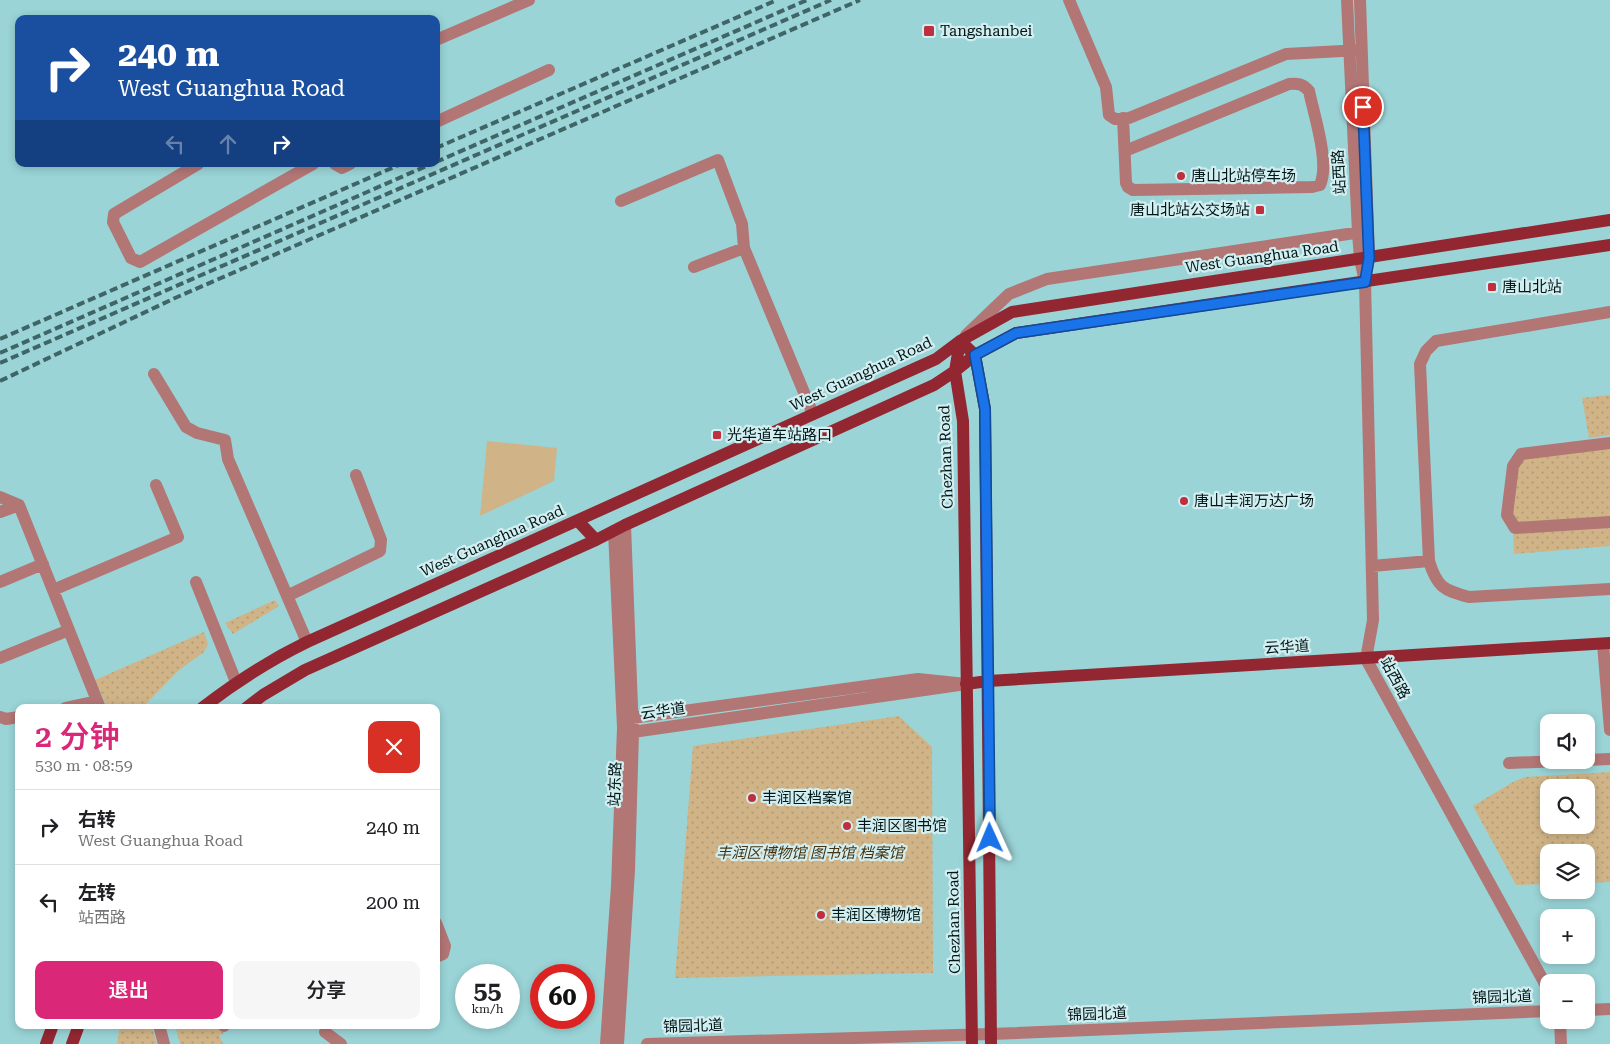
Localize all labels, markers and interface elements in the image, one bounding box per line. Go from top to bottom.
place label: Tangshanbei [940,22,1033,40]
marker: Tangshanbei [922,24,936,38]
text: 240 m [118,34,219,75]
icon: right [35,35,100,100]
text: West Guanghua Road [118,76,345,101]
pin [1342,86,1384,128]
icon: arrive [1349,93,1377,121]
icon: left [161,130,189,158]
icon: ahead [214,130,242,158]
icon: right [267,130,295,158]
street label: 站西路 [1329,149,1349,195]
place label: 唐山北站停车场 [1191,167,1296,185]
marker: 唐山北站停车场 [1175,170,1187,182]
place label: 唐山北站公交场站 [1130,201,1250,219]
marker: 唐山北站公交场站 [1254,204,1266,216]
street label: West Guanghua Road [1184,237,1340,277]
place label: 唐山北站 [1502,278,1562,296]
marker: 唐山北站 [1486,281,1498,293]
street label: West Guanghua Road [787,333,935,415]
street label: Chezhan Road [935,404,957,509]
place label: 光华道车站路口 [727,426,832,444]
marker: 光华道车站路口 [711,429,723,441]
place label: 唐山丰润万达广场 [1194,492,1314,510]
marker: 唐山丰润万达广场 [1178,495,1190,507]
street label: West Guanghua Road [418,501,567,581]
street label: 云华道 [1264,637,1310,657]
street label: 站西路 [1376,654,1414,702]
street label: 云华道 [639,699,687,723]
map controls [1540,714,1595,1029]
button: sound [1540,714,1595,769]
text: 2 分钟 [35,719,119,754]
button: close [368,721,420,773]
text: 530 m · 08:59 [35,756,133,775]
street label: 站东路 [605,761,625,807]
button: search [1540,779,1595,834]
place label: 丰润区档案馆 [762,789,852,807]
marker: 丰润区档案馆 [746,792,758,804]
text: 右转 [78,808,116,831]
position arrow [963,811,1015,863]
icon: right [35,813,63,841]
text: 240 m [366,816,420,839]
place label: 丰润区图书馆 [857,817,947,835]
marker: 丰润区图书馆 [841,820,853,832]
text: West Guanghua Road [78,831,243,850]
park label: 丰润区博物馆 图书馆 档案馆 [716,844,906,862]
button: layers [1540,844,1595,899]
street label: Chezhan Road [944,870,964,974]
text: 左转 [78,881,116,904]
icon: left [35,888,63,916]
text: 200 m [366,891,420,914]
place label: 丰润区博物馆 [831,906,921,924]
text: 站西路 [78,908,126,927]
marker: 丰润区博物馆 [815,909,827,921]
button: + [1540,909,1595,964]
button: 退出 [35,961,223,1019]
button: 分享 [233,961,420,1019]
speed limit sign: 60 [530,964,595,1029]
button: − [1540,974,1595,1029]
text: 55 [473,976,502,1005]
street label: 锦园北道 [1472,987,1532,1007]
text: km/h [471,1002,504,1016]
street label: 锦园北道 [1067,1004,1127,1024]
street label: 锦园北道 [663,1016,723,1036]

